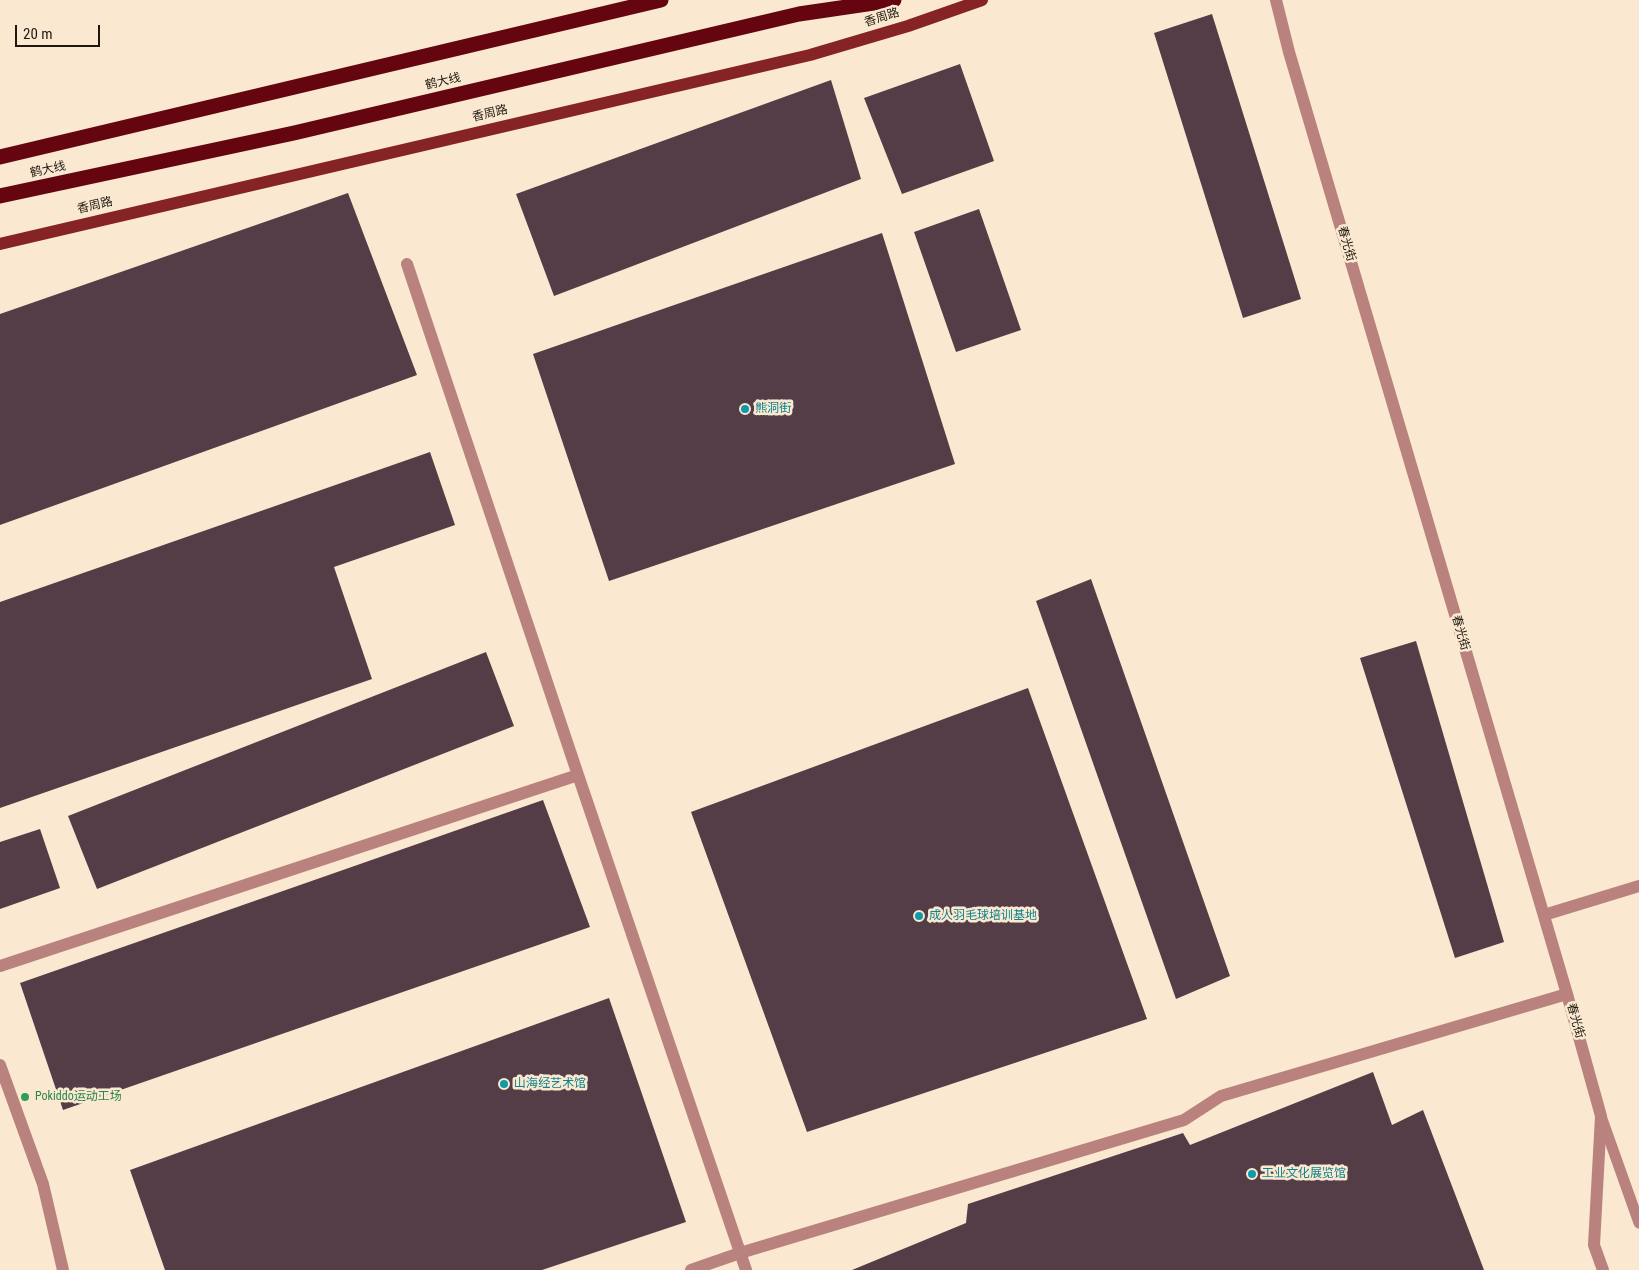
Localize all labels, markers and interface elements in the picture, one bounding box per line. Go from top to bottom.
street label: 香周路 [863,6,901,30]
scale bar [18,15,102,47]
text: 20 m [23,25,53,43]
street label: 鹤大线 [424,71,462,93]
street label: 香周路 [471,103,509,125]
street label: 鹤大线 [29,159,67,181]
street label: 香周路 [76,195,114,217]
street label: 春光街 [1334,225,1358,263]
place label: 熊洞街 [755,402,791,416]
marker: 熊洞街 [739,403,751,415]
street label: 春光街 [1448,614,1472,652]
place label: 成人羽毛球培训基地 [929,909,1037,923]
marker: 成人羽毛球培训基地 [913,910,925,922]
street label: 春光街 [1563,1002,1587,1040]
place label: 山海经艺术馆 [514,1077,586,1091]
marker: 山海经艺术馆 [498,1078,510,1090]
place label: Pokiddo运动工场 [35,1090,122,1104]
marker: Pokiddo运动工场 [19,1091,31,1103]
place label: 工业文化展览馆 [1262,1167,1346,1181]
marker: 工业文化展览馆 [1246,1168,1258,1180]

